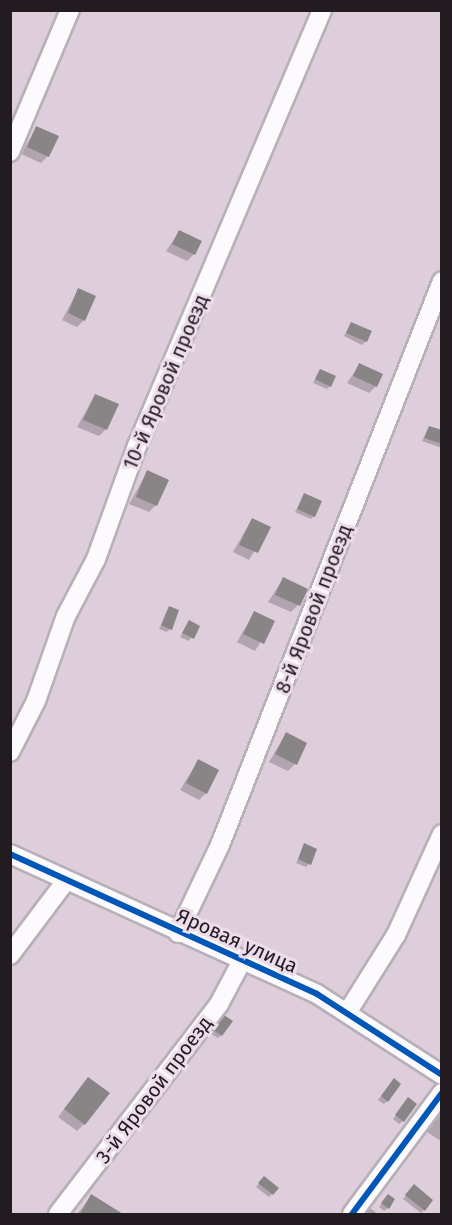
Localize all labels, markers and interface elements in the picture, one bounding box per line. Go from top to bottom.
street label: 10-й Яровой проезд [118,291,214,473]
street label: 8-й Яровой проезд [271,521,357,697]
street label: Яровая улица [173,904,301,978]
street label: 3-й Яровой проезд [91,1012,217,1168]

